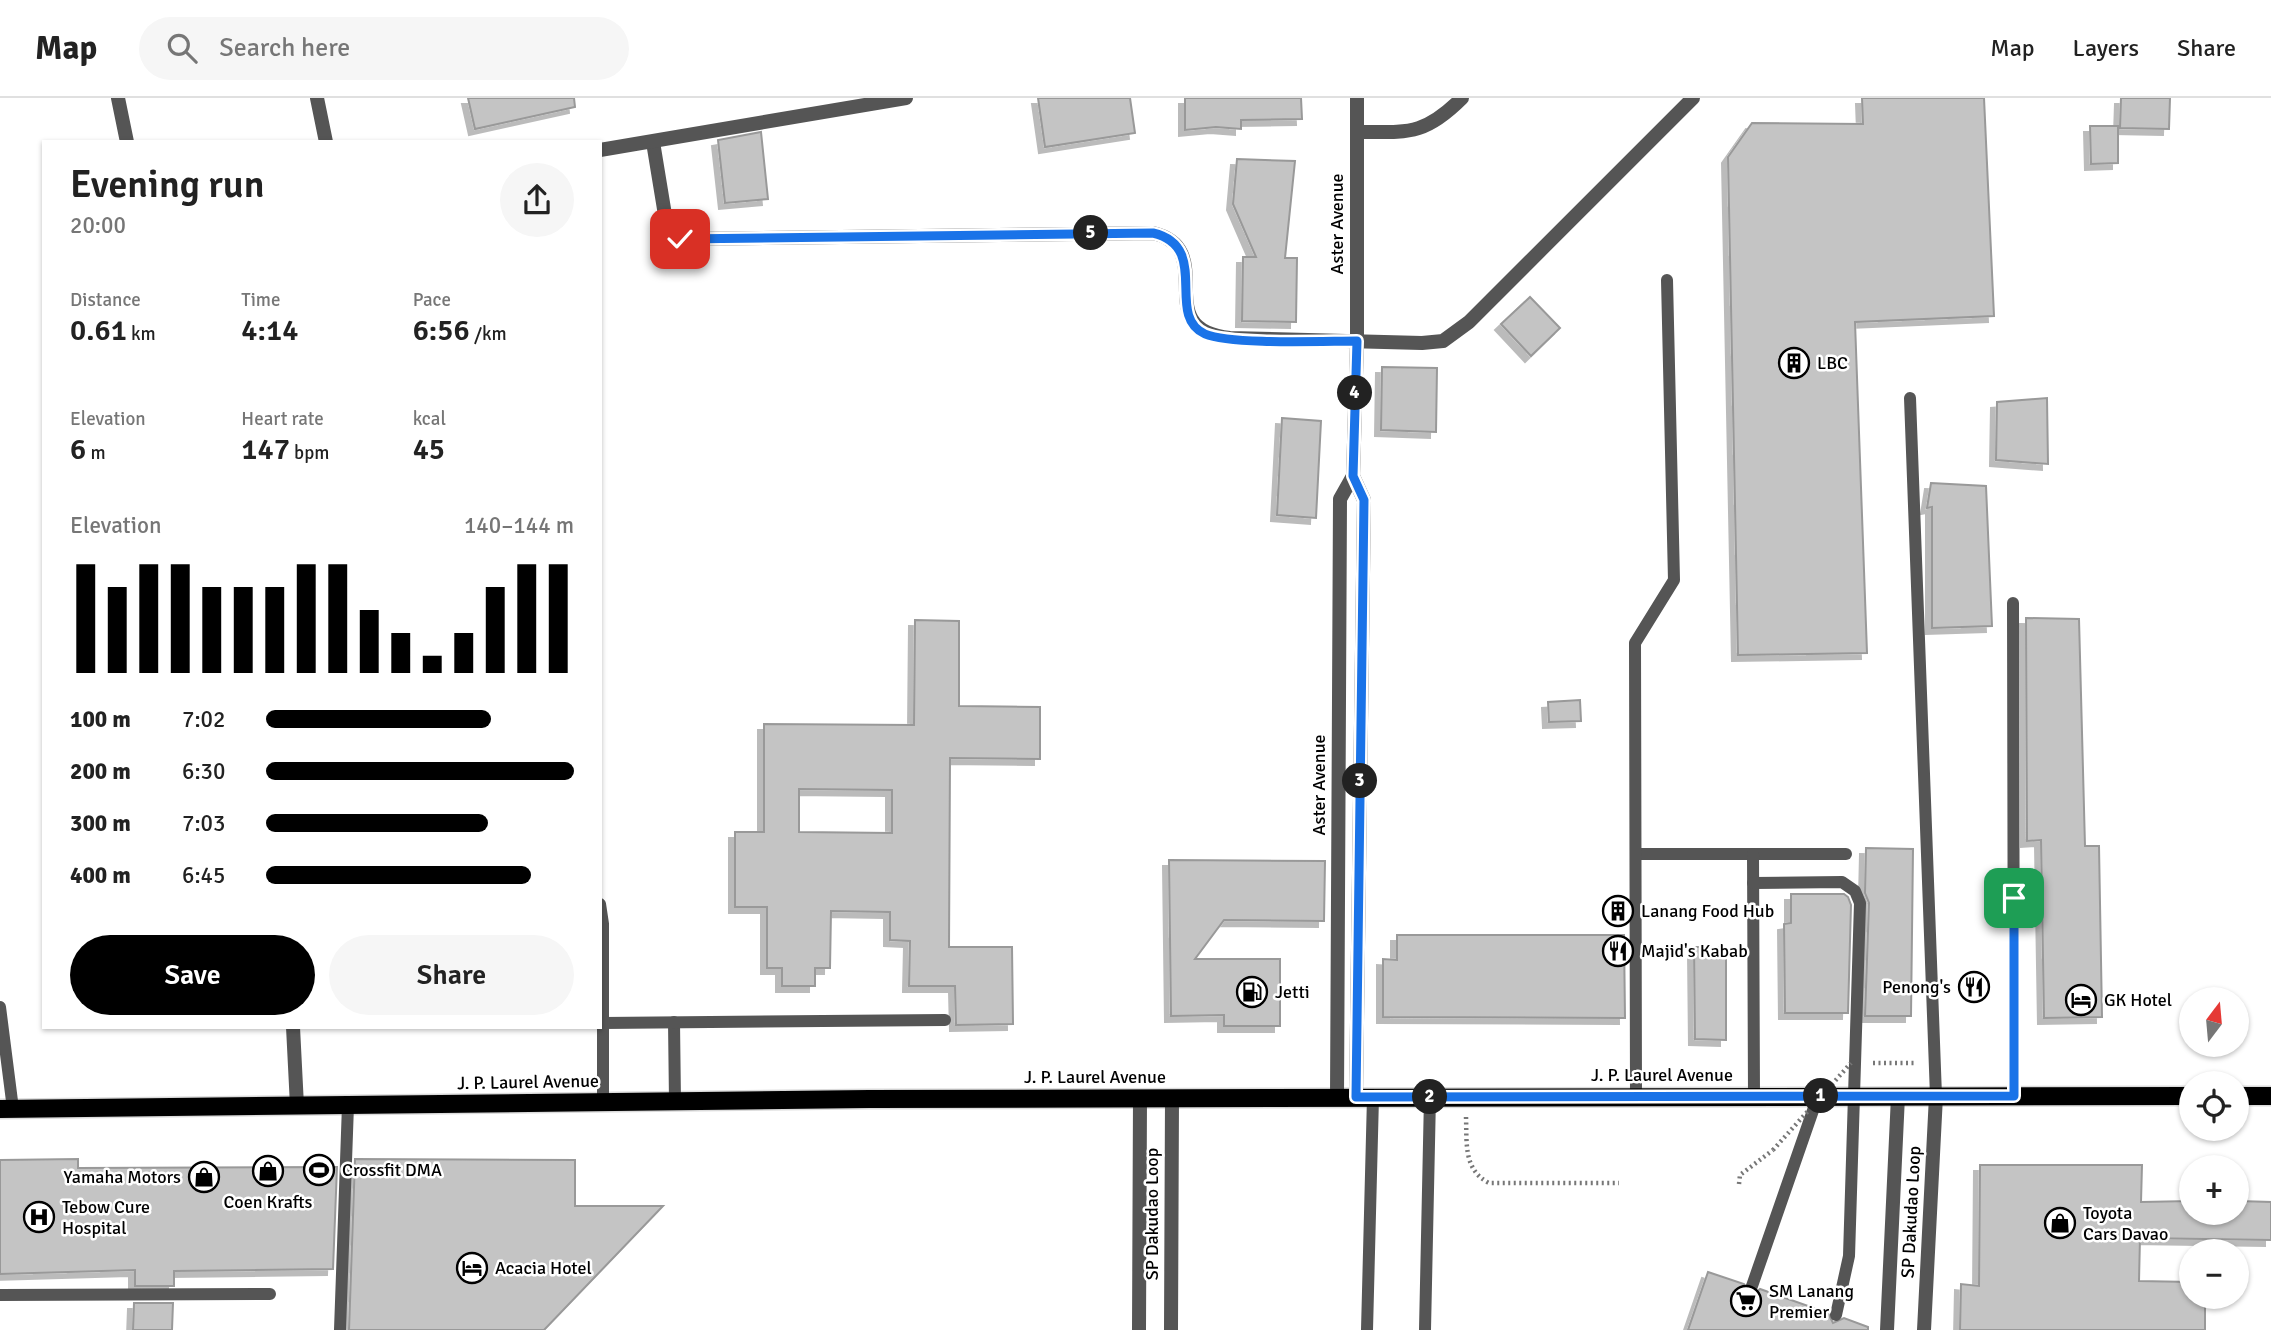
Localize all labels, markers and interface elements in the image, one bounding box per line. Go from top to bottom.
search box [139,17,629,80]
text: Map [35,28,97,69]
icon: search [163,29,201,67]
text: Search here [219,32,350,64]
text: Map [1990,33,2035,63]
text: Layers [2073,33,2139,63]
text: Share [2177,33,2236,63]
text: Evening run [70,161,264,208]
button: share [500,163,574,237]
street label: Aster Avenue [1326,174,1348,274]
pin [650,209,710,269]
text: 20:00 [70,211,126,240]
pin: 5 [1074,216,1108,250]
icon: check [661,220,699,258]
text: 5 [1085,220,1096,244]
text: Distance [70,288,141,312]
text: Time [241,288,280,312]
text: Pace [413,288,451,312]
text: 0.61 [70,312,127,349]
text: 4:14 [241,312,298,349]
text: 6:56 [413,312,470,349]
text: km [127,322,156,346]
text: /km [470,322,507,346]
building icon: LBC [1777,346,1811,380]
place label: LBC [1817,352,1848,374]
pin: 4 [1338,376,1372,410]
text: 4 [1349,380,1360,404]
text: Elevation [70,407,146,431]
text: Heart rate [241,407,324,431]
text: kcal [413,407,446,431]
text: 6 [70,431,86,468]
text: 147 [241,431,290,468]
text: 45 [413,431,445,468]
text: m [86,441,106,465]
text: bpm [290,441,329,465]
text: Elevation [70,511,162,540]
text: 140–144 m [464,511,574,540]
text: 100 m [70,705,131,734]
text: 7:02 [182,705,225,734]
street label: Aster Avenue [1308,735,1330,835]
text: 200 m [70,757,131,786]
text: 6:30 [182,757,225,786]
pin: 3 [1342,764,1378,798]
text: 3 [1354,768,1365,792]
text: 300 m [70,809,131,838]
text: 7:03 [182,809,225,838]
text: 400 m [70,861,131,890]
text: 6:45 [182,861,225,890]
pin [1984,868,2044,928]
icon: arrive [1995,879,2033,917]
building icon: Lanang Food Hub [1601,894,1635,928]
place label: Lanang Food Hub [1641,900,1774,922]
restaurant icon: Majid's Kabab [1601,934,1635,968]
button: Save [70,935,315,1015]
button: Share [329,935,574,1015]
place label: Majid's Kabab [1641,940,1748,962]
restaurant icon: Penong's [1957,970,1991,1004]
fuel station icon: Jetti [1235,975,1269,1009]
place label: Penong's [1882,976,1951,998]
place label: Jetti [1275,981,1310,1003]
hotel icon: GK Hotel [2064,983,2098,1017]
north arrow [2179,987,2249,1057]
map controls [2179,987,2249,1309]
place label: GK Hotel [2104,989,2172,1011]
street label: J. P. Laurel Avenue [1591,1064,1733,1086]
street label: J. P. Laurel Avenue [1024,1066,1166,1088]
street label: J. P. Laurel Avenue [457,1070,599,1094]
button: locate [2179,1071,2249,1141]
pin: 1 [1804,1079,1839,1114]
pin: 2 [1412,1080,1448,1114]
text: 1 [1815,1083,1826,1107]
text: 2 [1424,1084,1435,1108]
street label: SP Dakudao Loop [1897,1145,1925,1279]
street label: SP Dakudao Loop [1141,1148,1163,1280]
sports icon: Crossfit DMA [302,1153,336,1187]
shop icon: Coen Krafts [251,1154,285,1188]
button: + [2179,1155,2249,1225]
place label: Crossfit DMA [342,1159,442,1181]
shop icon: Yamaha Motors [187,1160,221,1194]
place label: Yamaha Motors [64,1166,181,1188]
place label: Coen Krafts [224,1191,313,1213]
place label: Tebow Cure Hospital [62,1196,150,1239]
hospital icon: Tebow Cure Hospital [22,1200,56,1234]
place label: Toyota Cars Davao [2083,1202,2168,1245]
shop icon: Toyota Cars Davao [2043,1206,2077,1240]
button: − [2179,1239,2249,1309]
hotel icon: Acacia Hotel [455,1251,489,1285]
place label: Acacia Hotel [495,1257,592,1279]
place label: SM Lanang Premier [1769,1280,1854,1323]
supermarket icon: SM Lanang Premier [1729,1284,1763,1318]

